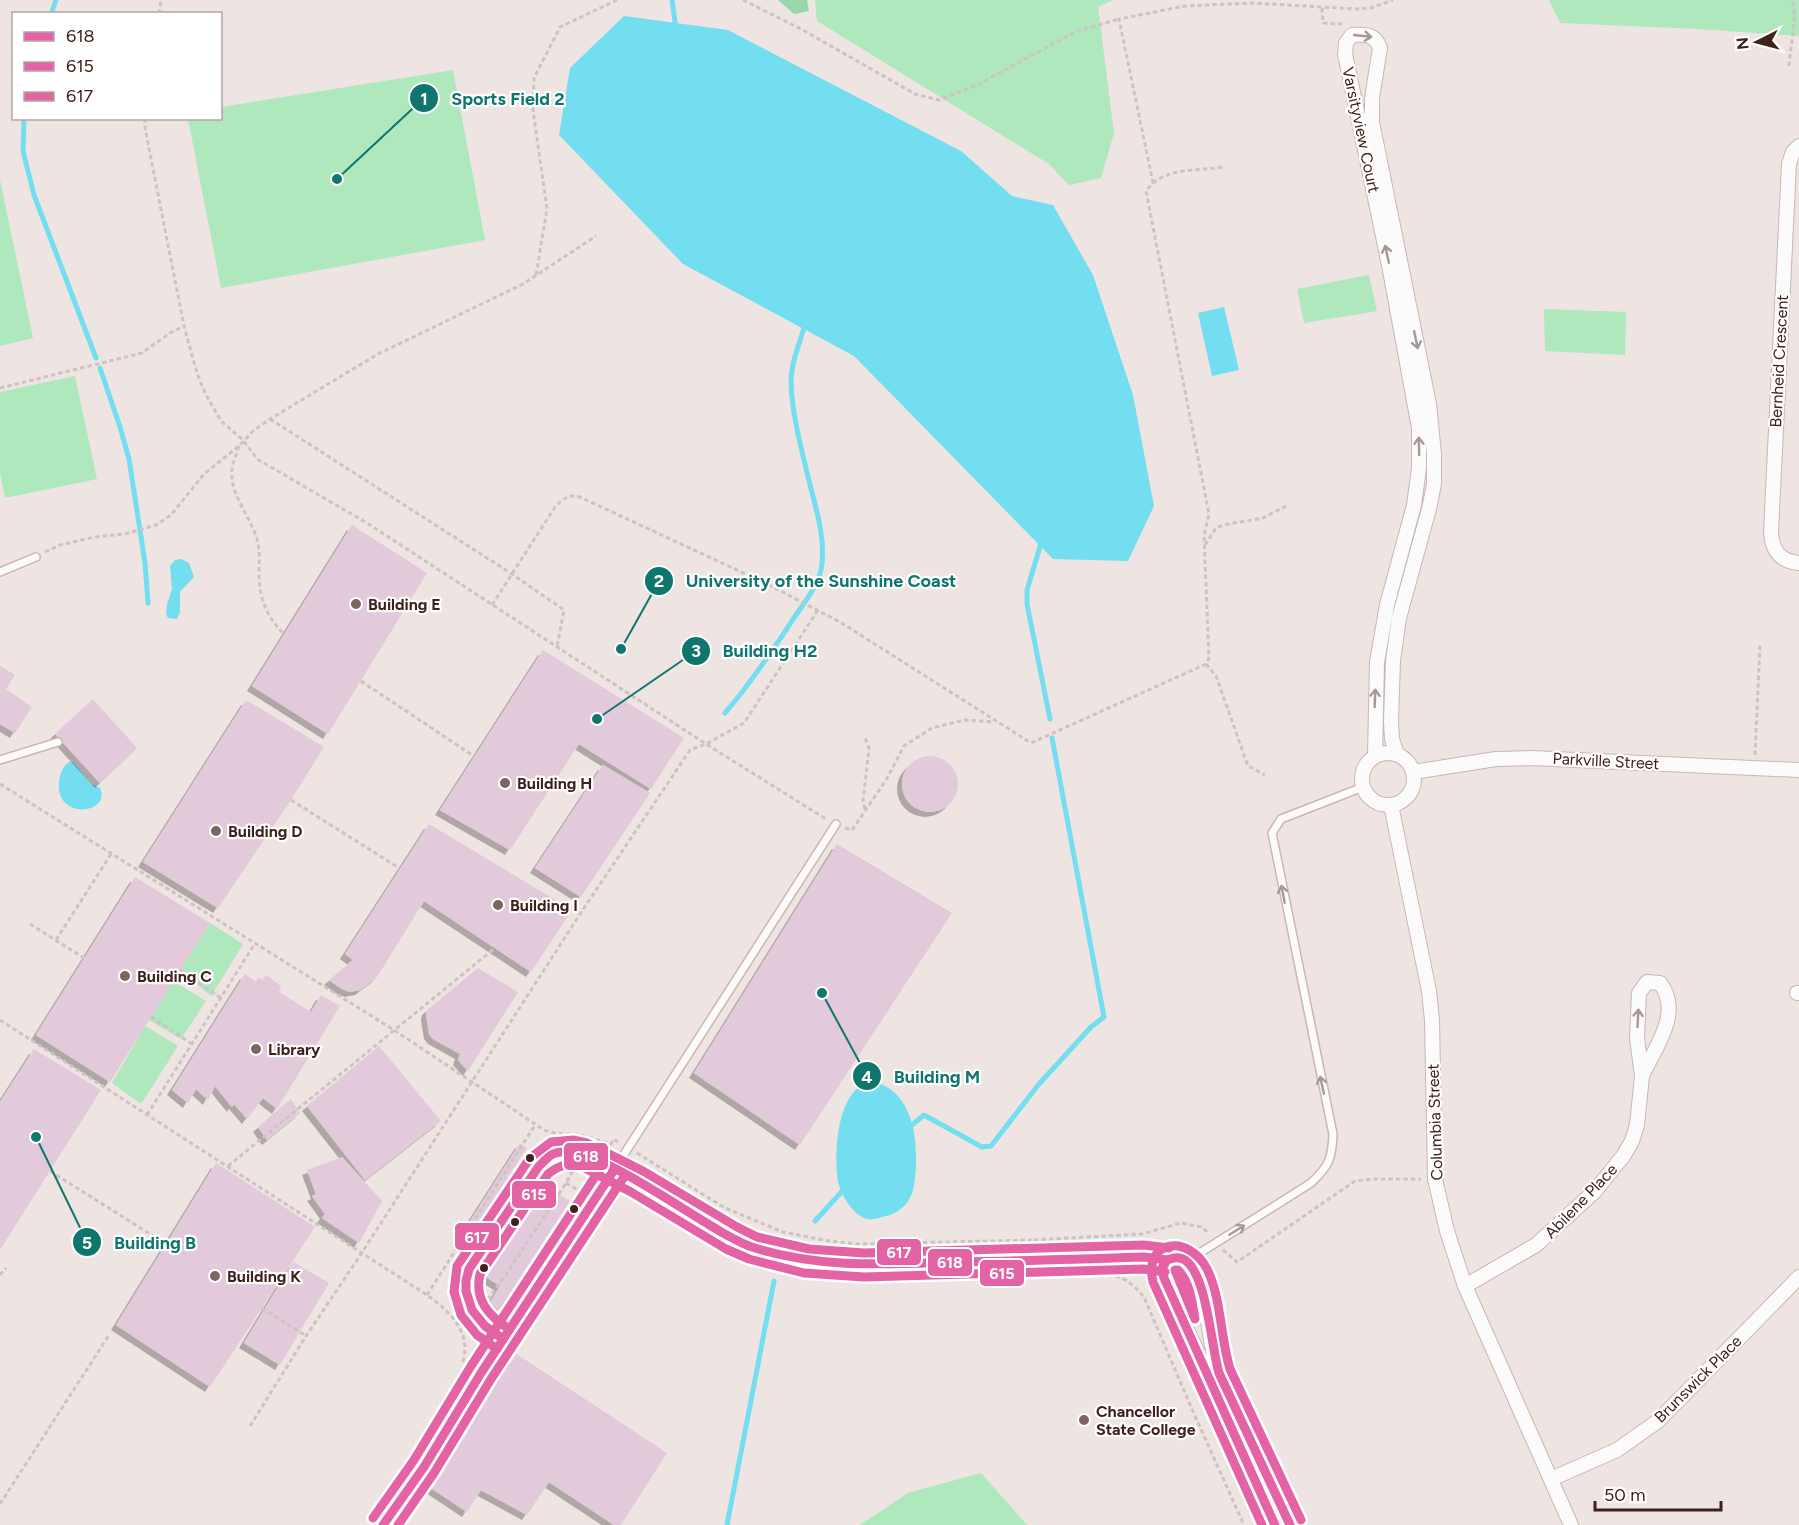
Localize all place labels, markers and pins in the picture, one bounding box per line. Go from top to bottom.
callout: Sports Field 2 [409,80,577,116]
callout: University of the Sunshine Coast [644,563,969,599]
place label: Building E [368,595,441,614]
marker: Building E [349,597,363,611]
callout: Building H2 [681,633,830,669]
place label: Building H [517,774,592,793]
marker: Building H [498,776,512,790]
place label: Building D [228,822,302,841]
marker: Building D [209,824,223,838]
place label: Building I [510,896,578,915]
marker: Building I [491,898,505,912]
place label: Building C [137,967,212,986]
marker: Building C [118,969,132,983]
place label: Library [268,1040,321,1059]
marker: Library [249,1042,263,1056]
callout: Building M [852,1058,992,1094]
unlabelled marker [524,1152,536,1164]
unlabelled marker [568,1203,580,1215]
unlabelled marker [509,1216,521,1228]
callout: Building B [72,1224,208,1260]
unlabelled marker [478,1262,490,1274]
place label: Building K [227,1267,301,1286]
marker: Building K [208,1269,222,1283]
place label: Chancellor State College [1096,1402,1196,1439]
marker: Chancellor State College [1077,1413,1091,1427]

